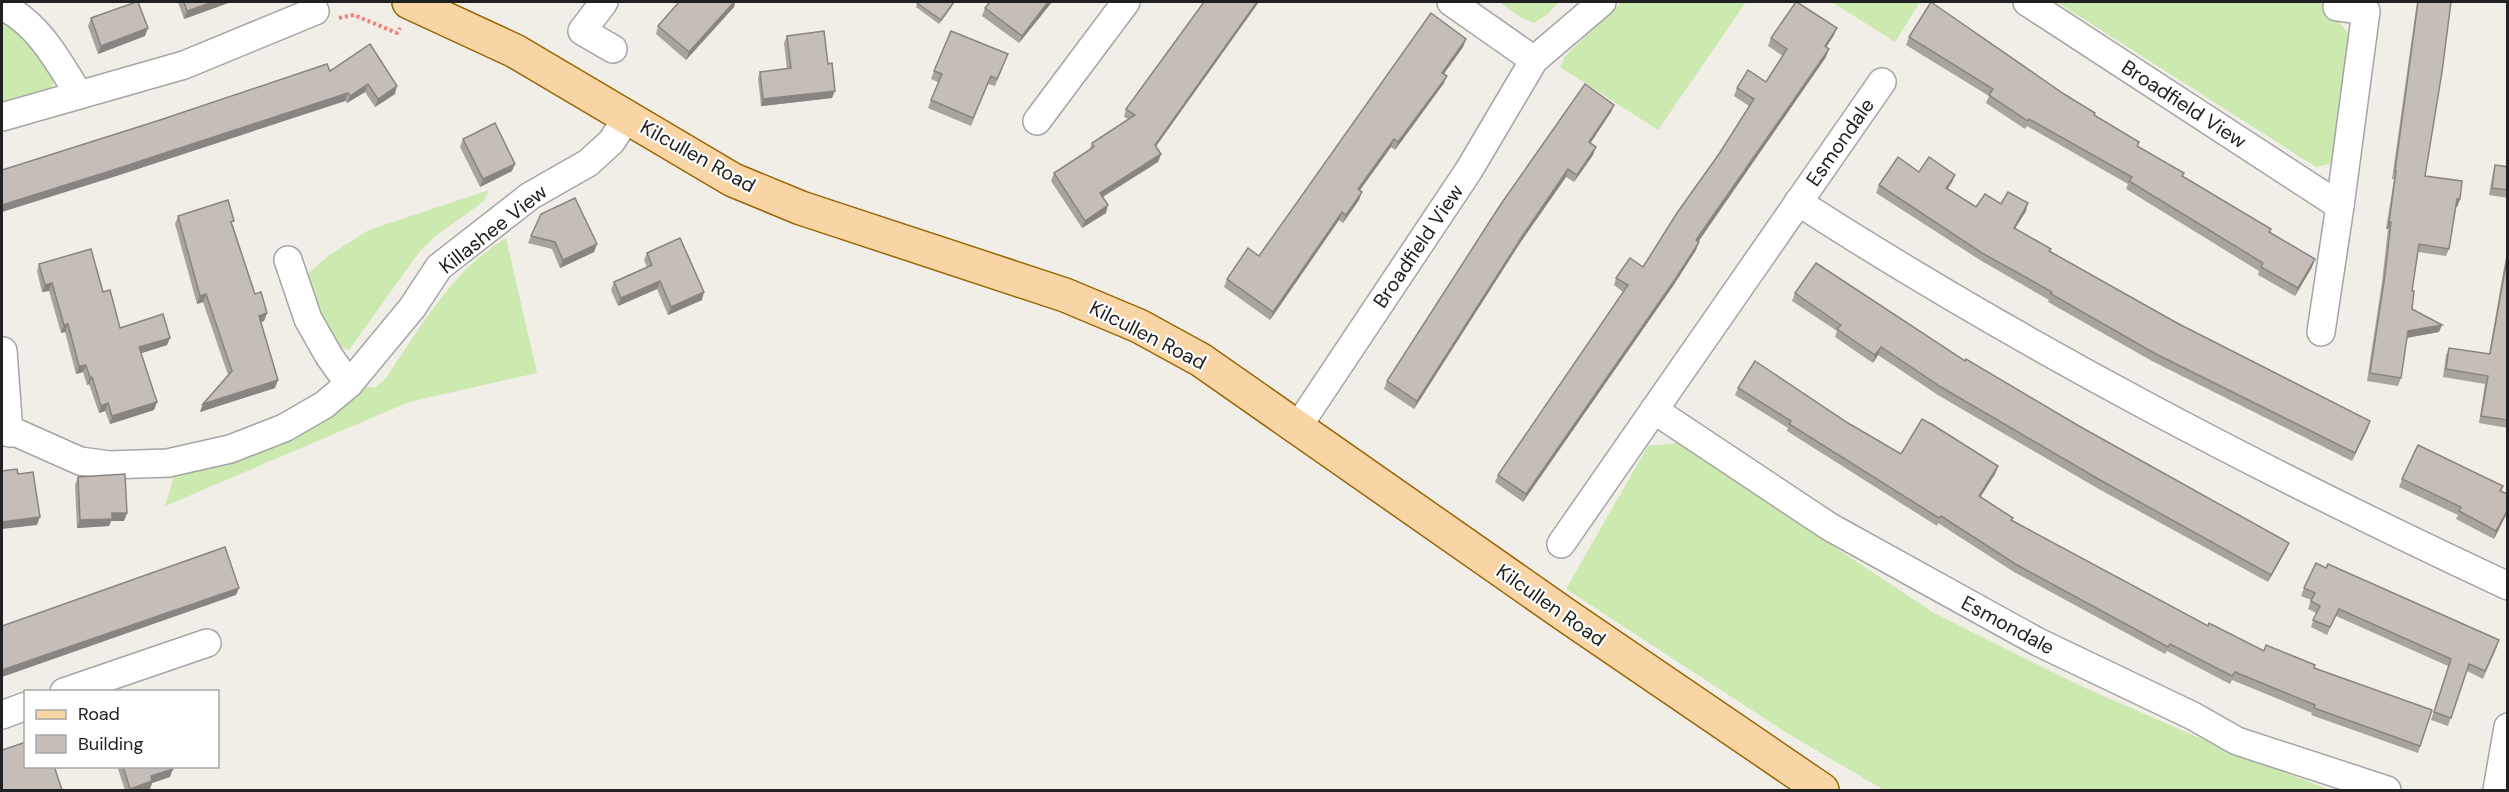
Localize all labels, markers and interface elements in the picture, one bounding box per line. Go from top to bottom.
street label: Broadfield View [2117,54,2251,154]
street label: Esmondale [1800,93,1880,191]
street label: Kilcullen Road [636,114,760,198]
street label: Killashee View [434,179,552,279]
street label: Broadfield View [1367,179,1469,313]
street label: Kilcullen Road [1085,294,1211,376]
street label: Kilcullen Road [1491,558,1611,652]
street label: Esmondale [1957,590,2059,660]
legend [24,690,219,768]
text: Road [78,702,120,726]
text: Building [78,732,143,756]

